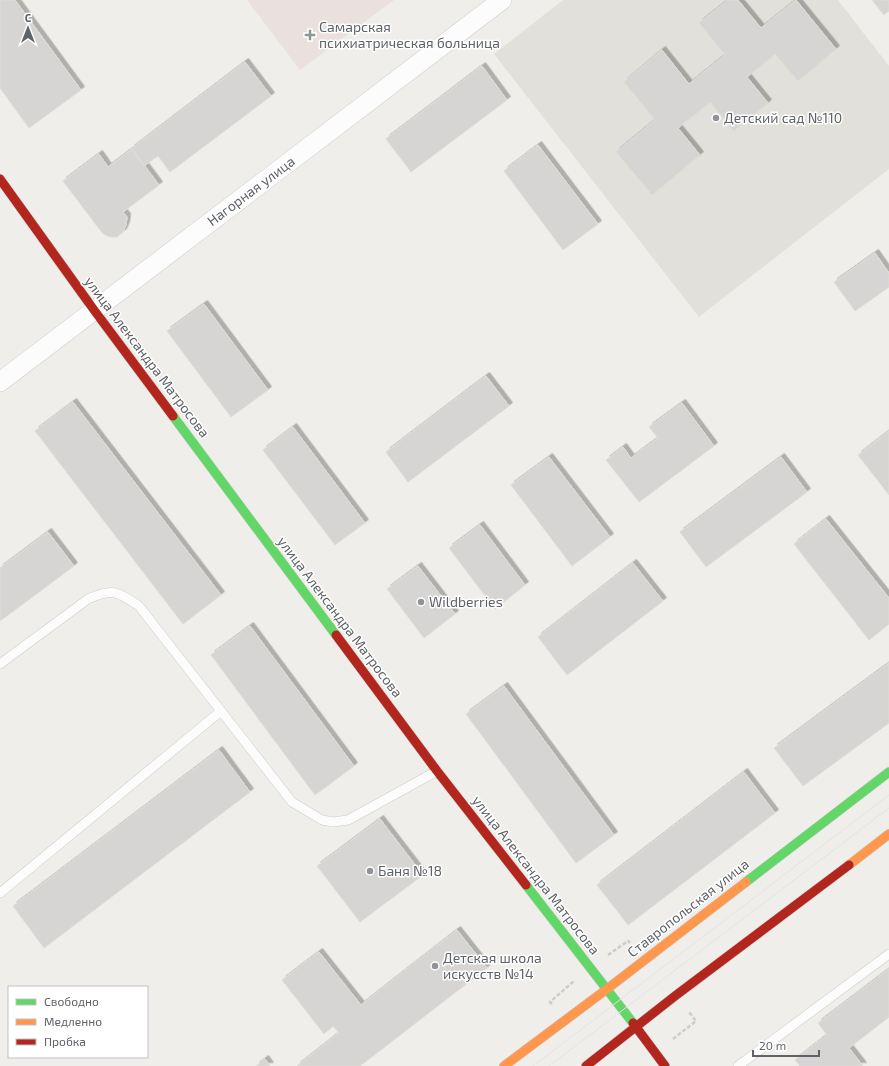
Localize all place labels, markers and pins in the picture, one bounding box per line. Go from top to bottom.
place label: Самарская психиатрическая больница [319,18,500,51]
marker: Самарская психиатрическая больница [304,29,316,41]
place label: Детский сад №110 [724,109,842,126]
marker: Детский сад №110 [711,113,721,123]
place label: Wildberries [429,593,503,610]
marker: Wildberries [416,597,426,607]
place label: Баня №18 [378,862,442,879]
marker: Баня №18 [365,866,375,876]
place label: Детская школа искусств №14 [443,949,542,982]
marker: Детская школа искусств №14 [430,961,440,971]

